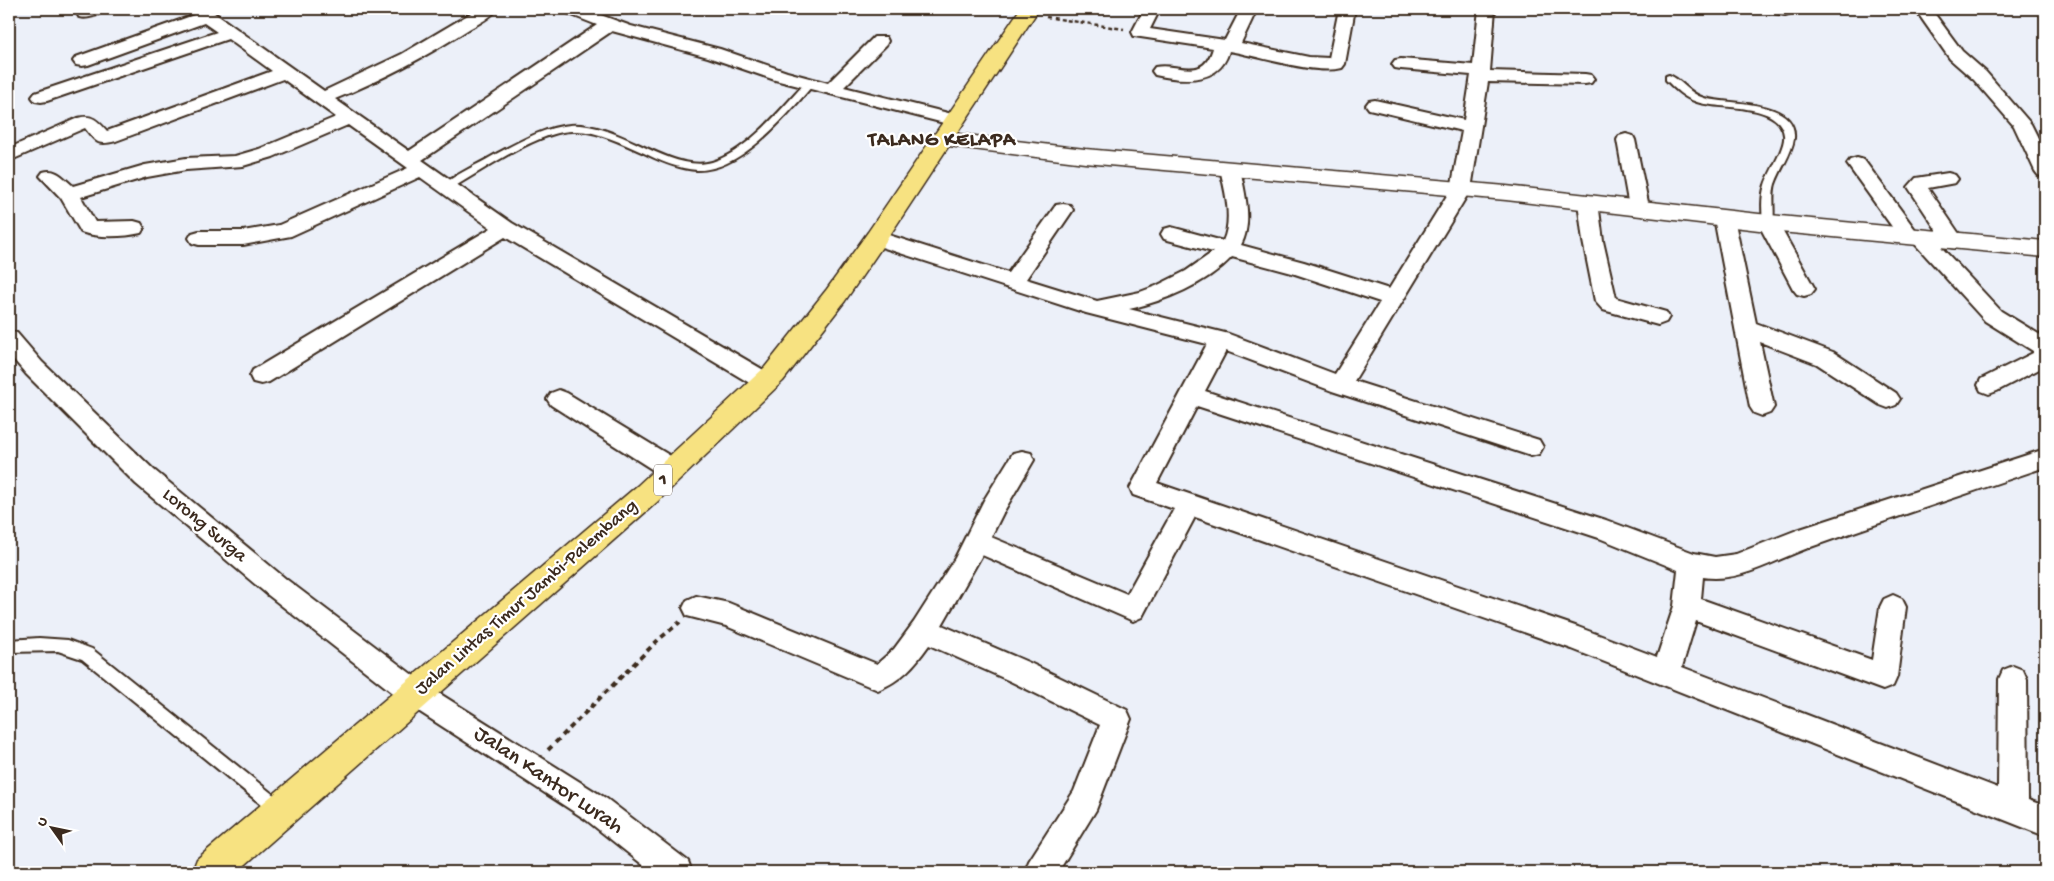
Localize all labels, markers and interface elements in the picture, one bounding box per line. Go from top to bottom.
district label: TALANG KELAPA [866,130,1017,153]
road number: 1 [654,464,672,496]
street label: Lorong Surga [157,484,252,569]
street label: Jalan Lintas Timur Jambi-Palembang [411,495,643,701]
street label: Jalan Kantor Lurah [468,721,628,841]
north arrow [28,804,78,854]
text: U [34,814,53,830]

